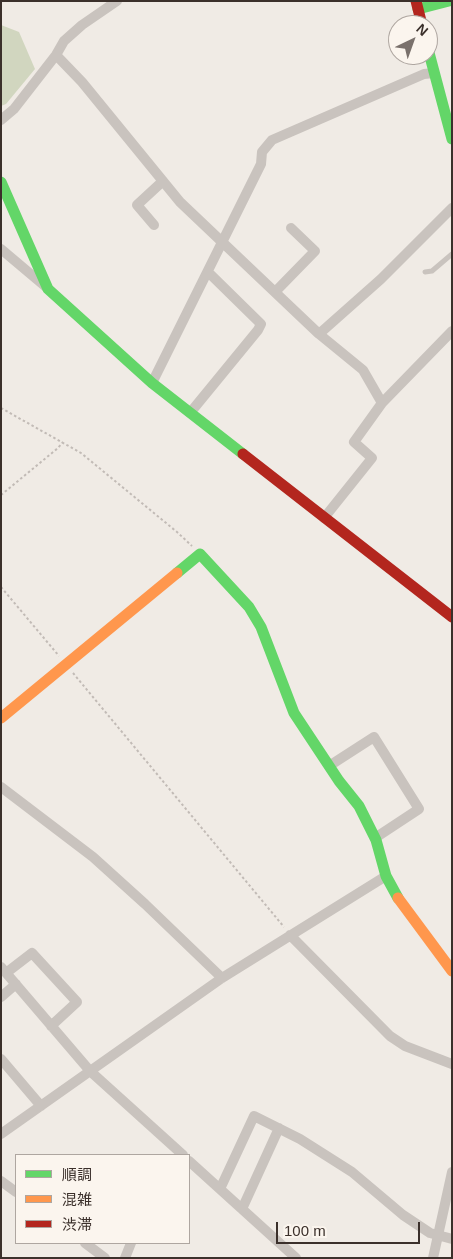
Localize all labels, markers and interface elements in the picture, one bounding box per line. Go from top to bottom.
north arrow [388,15,438,65]
text: N [413,20,431,39]
legend [15,1154,190,1244]
text: 順調 [62,1166,92,1183]
text: 混雑 [62,1191,92,1208]
scale bar [278,1212,422,1244]
text: 渋滞 [62,1216,92,1233]
text: 100 m [284,1222,326,1239]

